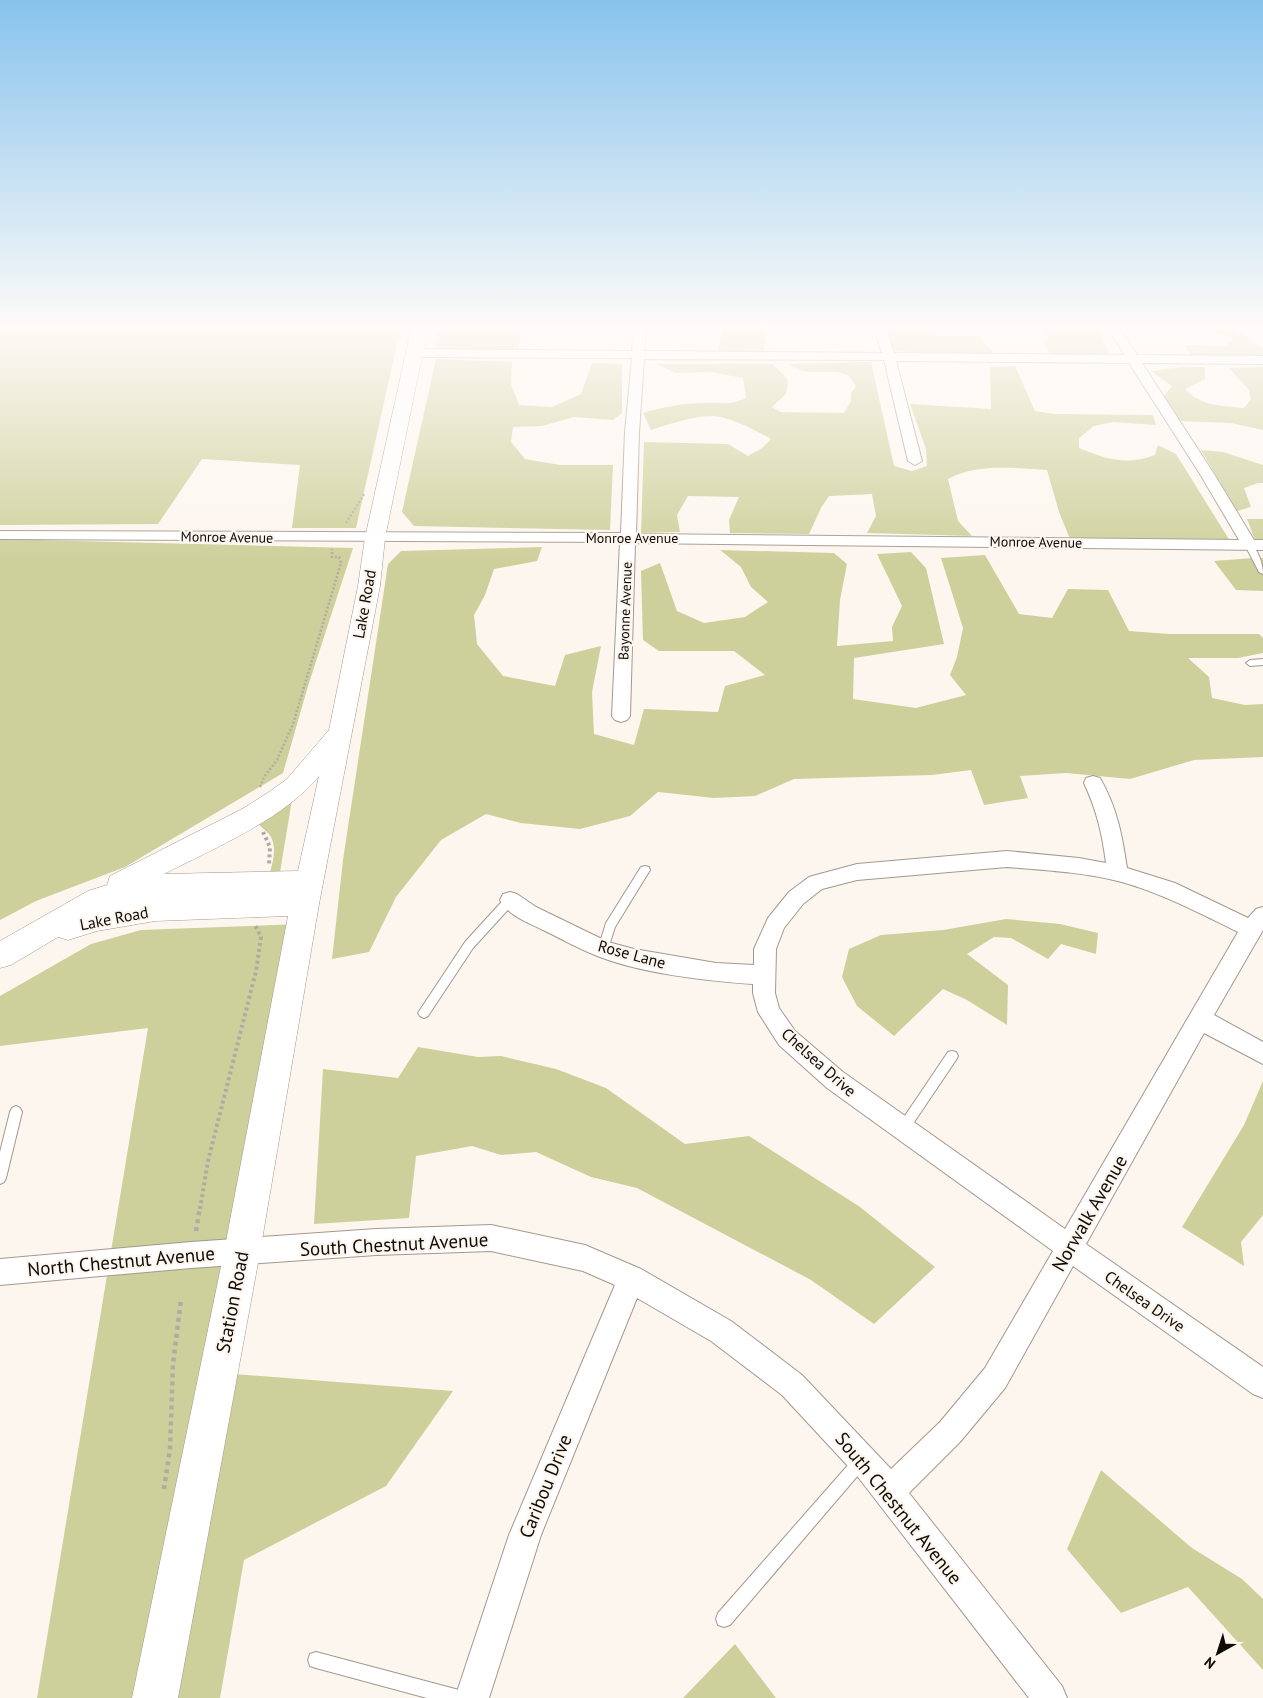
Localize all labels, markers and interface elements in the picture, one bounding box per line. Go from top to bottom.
street label: Monroe Avenue [181,527,273,547]
street label: Monroe Avenue [586,529,678,547]
street label: Monroe Avenue [990,532,1082,552]
street label: Bayonne Avenue [614,561,636,661]
street label: Lake Road [348,568,380,640]
street label: Lake Road [78,902,150,934]
street label: Rose Lane [596,935,668,973]
street label: Chelsea Drive [778,1023,860,1101]
street label: Norwalk Avenue [1046,1150,1132,1276]
street label: South Chestnut Avenue [299,1227,489,1261]
street label: North Chestnut Avenue [26,1241,216,1281]
street label: Station Road [210,1249,254,1355]
street label: Chelsea Drive [1101,1266,1189,1336]
street label: South Chestnut Avenue [830,1427,968,1589]
street label: Caribou Drive [513,1431,577,1541]
north arrow [1193,1628,1243,1678]
text: N [1201,1653,1219,1673]

